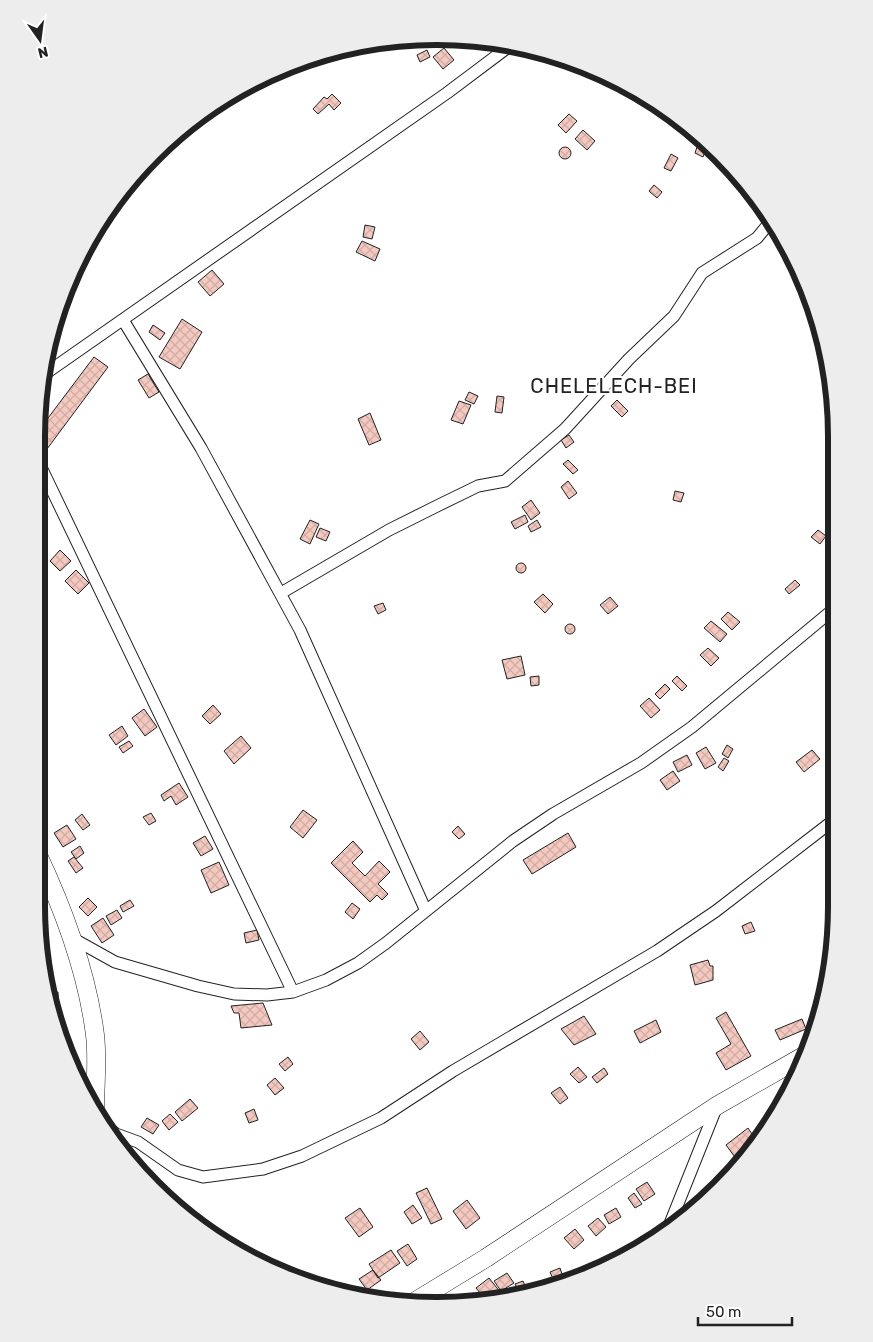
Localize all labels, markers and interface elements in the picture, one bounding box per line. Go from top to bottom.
north arrow [15,15,65,65]
text: N [36,43,50,62]
district label: CHELELECH-BEI [530,374,698,398]
scale bar [698,1294,792,1326]
text: 50 m [706,1303,741,1321]

